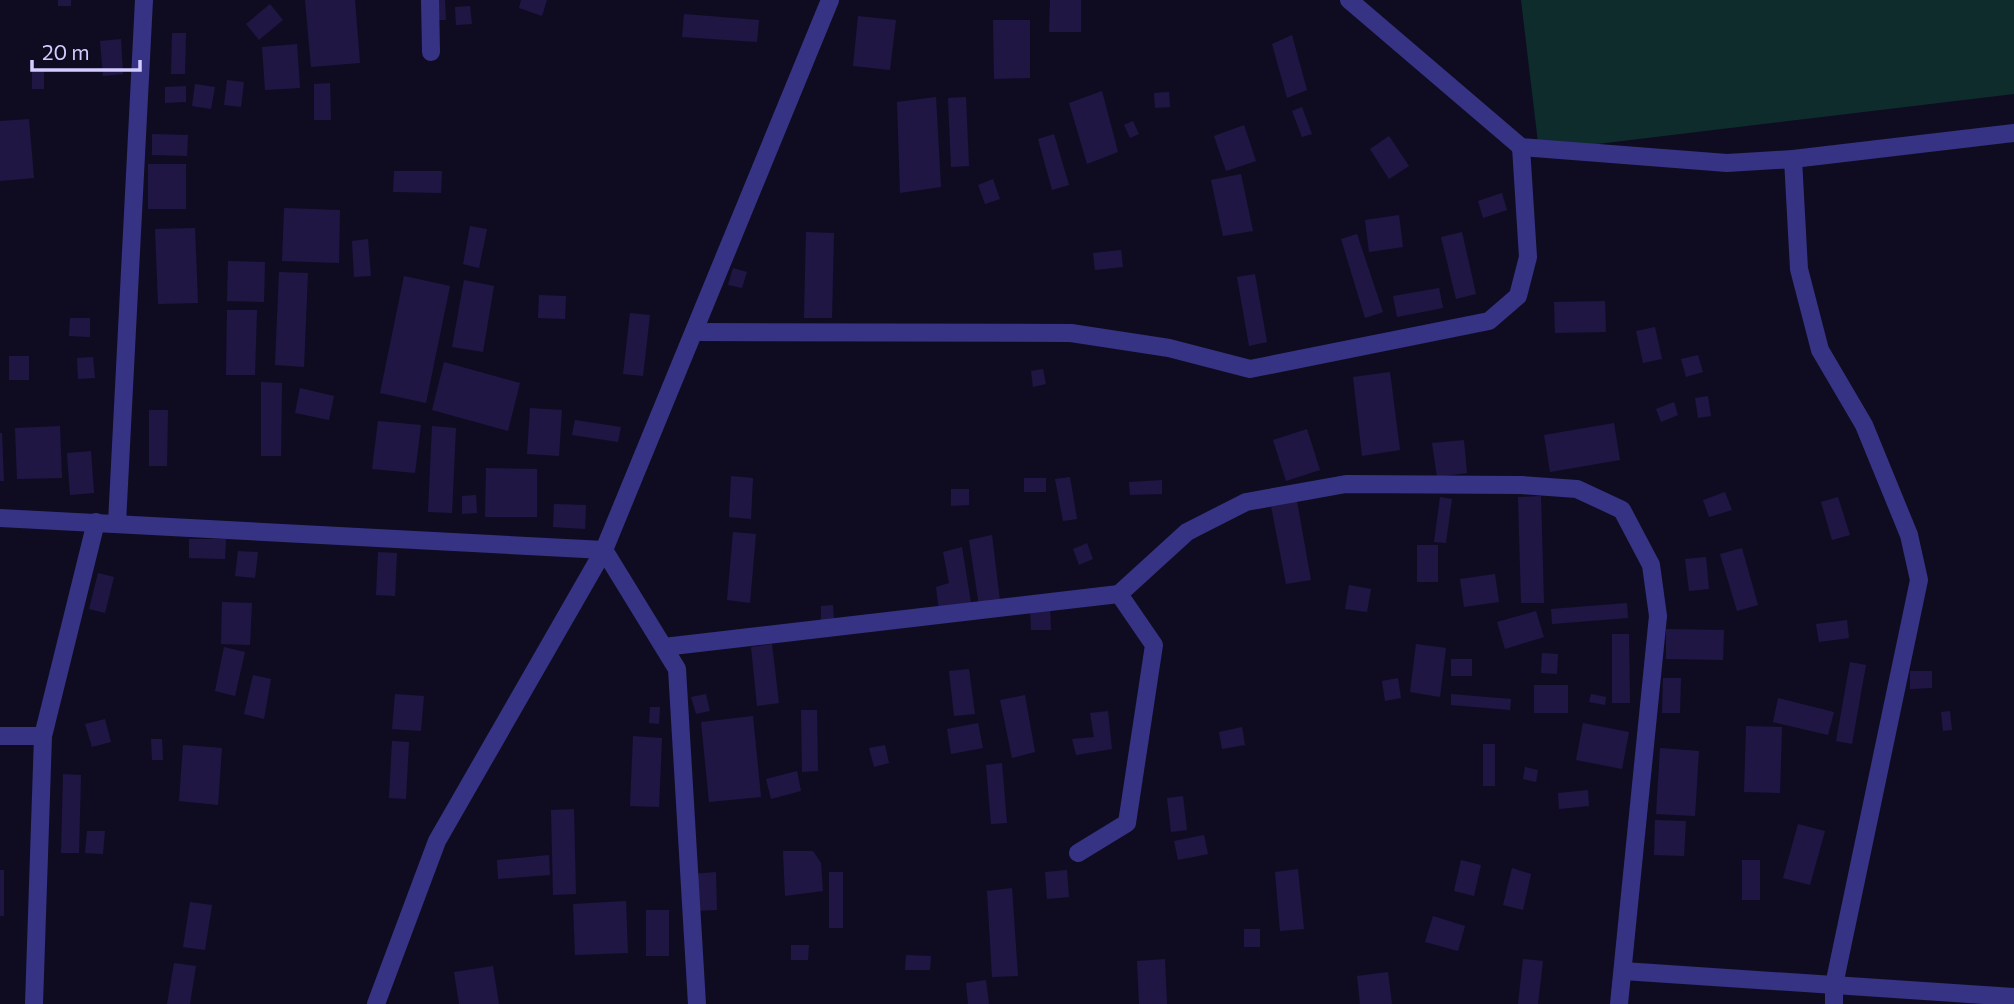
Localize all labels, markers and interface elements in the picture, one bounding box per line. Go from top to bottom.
scale bar [32,28,140,72]
text: 20 m [42,39,90,64]

